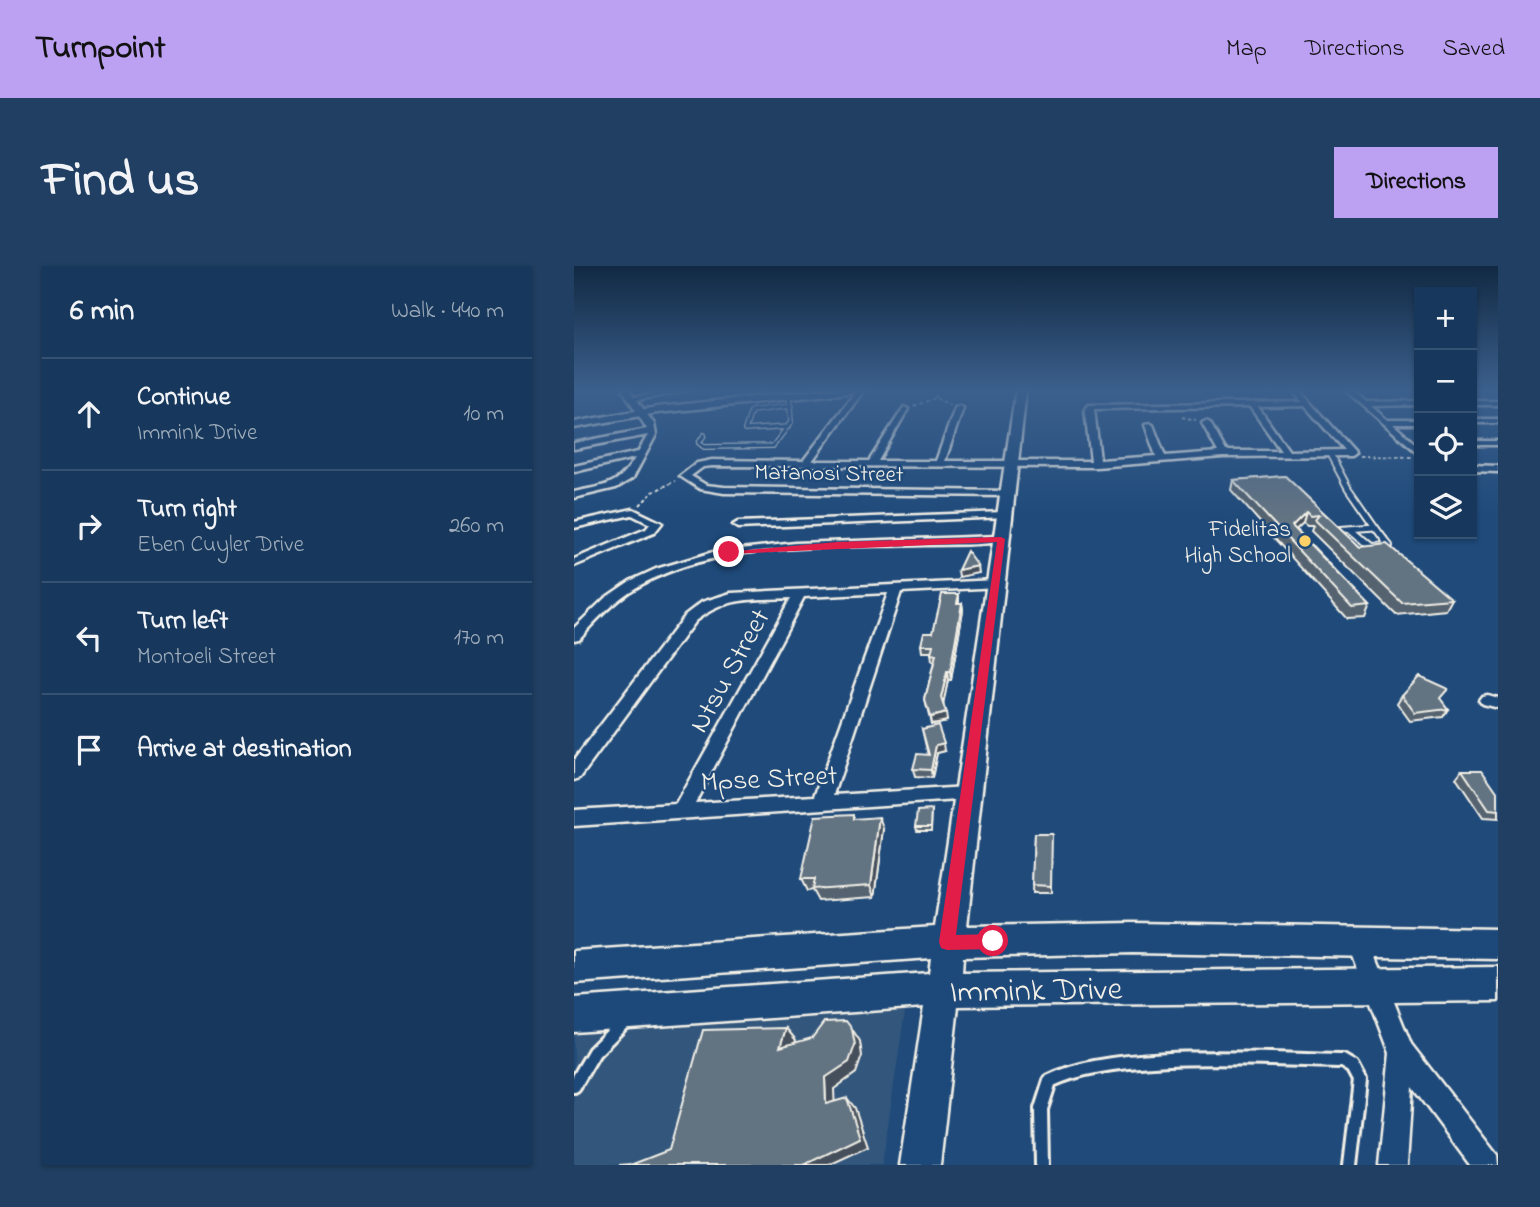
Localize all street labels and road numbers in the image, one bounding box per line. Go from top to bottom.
street label: Matanosi Street [754,457,904,492]
street label: Ntsu Street [680,602,782,741]
street label: Mpse Street [700,756,838,805]
street label: Immink Drive [949,966,1123,1018]

